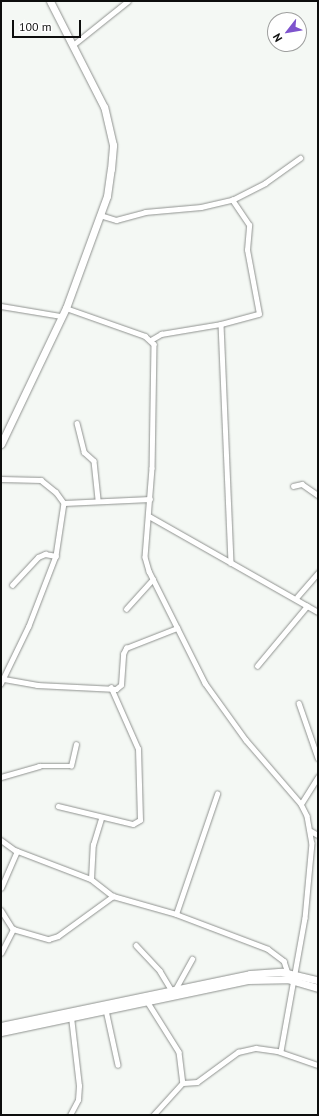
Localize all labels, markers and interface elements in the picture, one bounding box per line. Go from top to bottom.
scale bar [14,12,83,38]
north arrow [267,12,307,52]
text: 100 m [19,19,52,34]
text: N [270,31,285,44]

